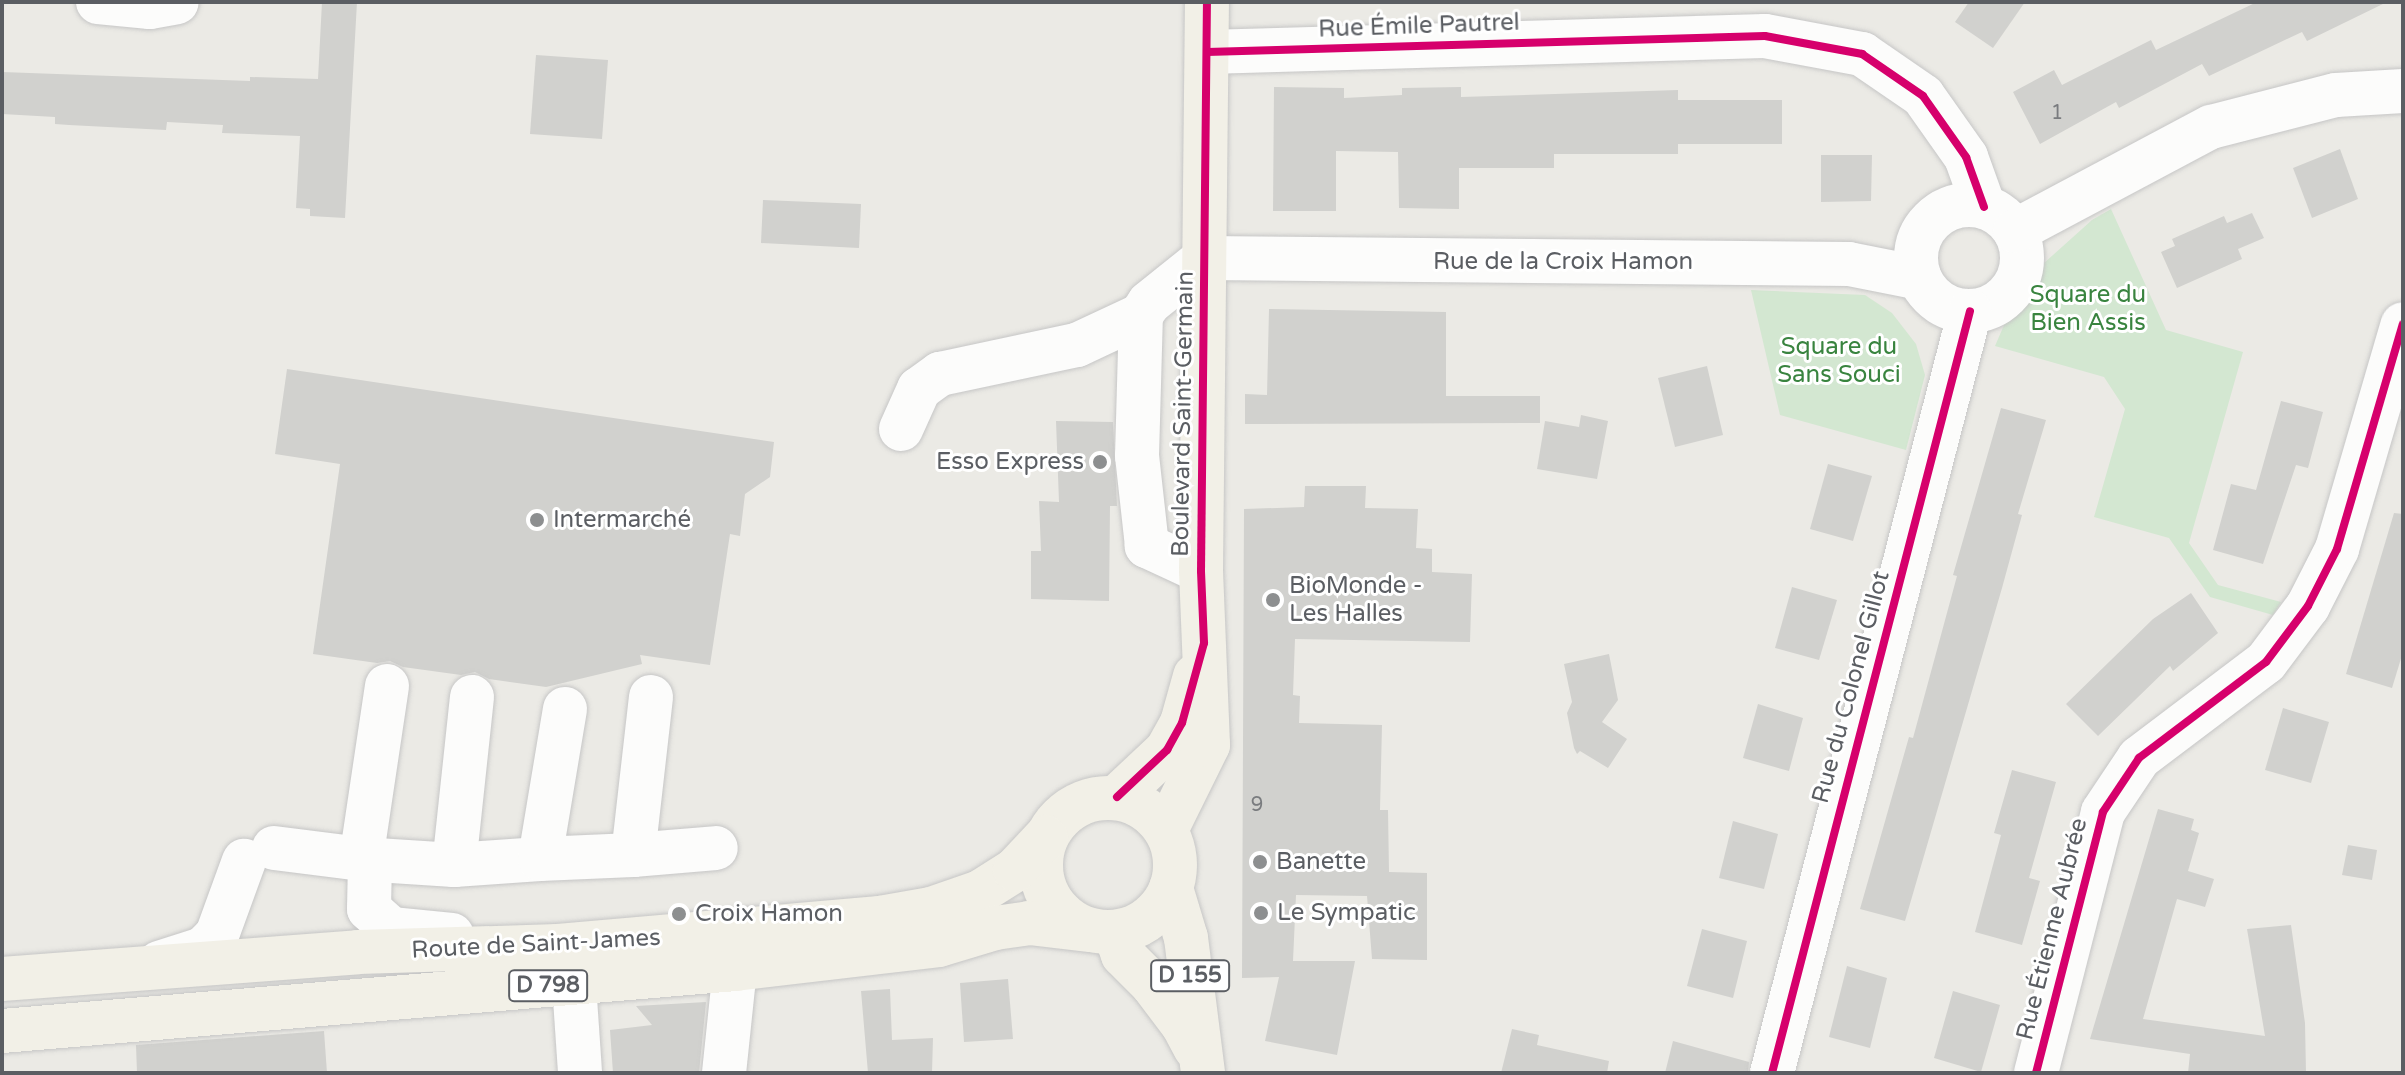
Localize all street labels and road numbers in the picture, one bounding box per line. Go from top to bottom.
street label: Rue Émile Pautrel [1318,8,1520,44]
street label: Rue de la Croix Hamon [1433,248,1693,276]
street label: Boulevard Saint-Germain [1166,271,1200,557]
street label: Rue du Colonel Gillot [1806,568,1896,806]
street label: Rue Étienne Aubrée [2011,815,2093,1043]
street label: Route de Saint-James [411,923,661,965]
road number: D 155 [1150,958,1230,994]
road number: D 798 [508,968,588,1004]

